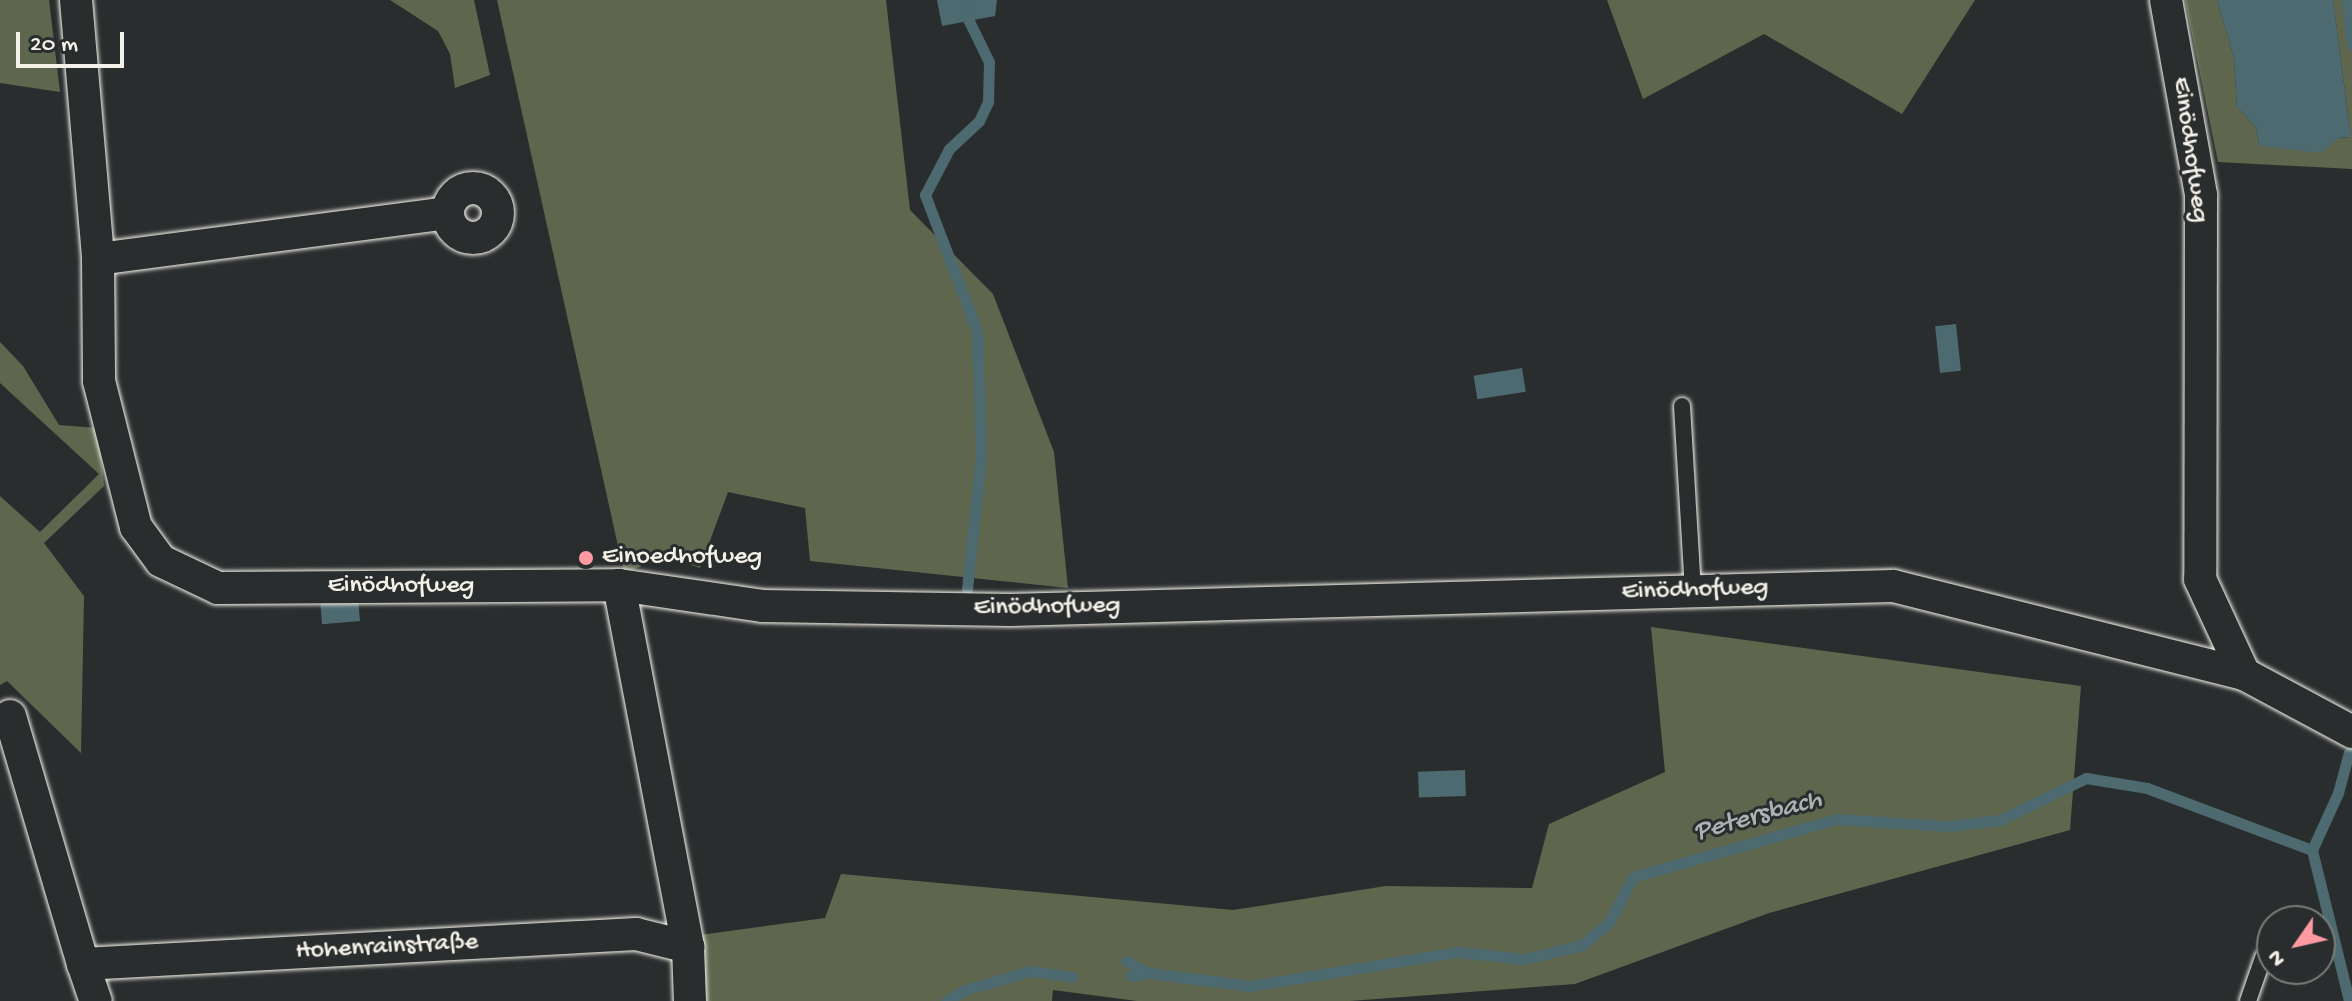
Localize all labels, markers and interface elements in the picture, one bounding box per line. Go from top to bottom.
scale bar [20,16,128,66]
text: 20 m [30,31,78,60]
street label: Einödhofweg [2163,75,2215,225]
place label: Einoedhofweg [602,542,762,574]
marker: Einoedhofweg [577,549,595,567]
street label: Einödhofweg [328,571,474,603]
street label: Einödhofweg [1621,573,1769,609]
street label: Einödhofweg [973,591,1121,625]
water label: Petersbach [1690,784,1826,850]
north arrow [2256,905,2336,985]
street label: Hohenrainstraße [295,928,479,968]
text: N [2263,944,2293,971]

